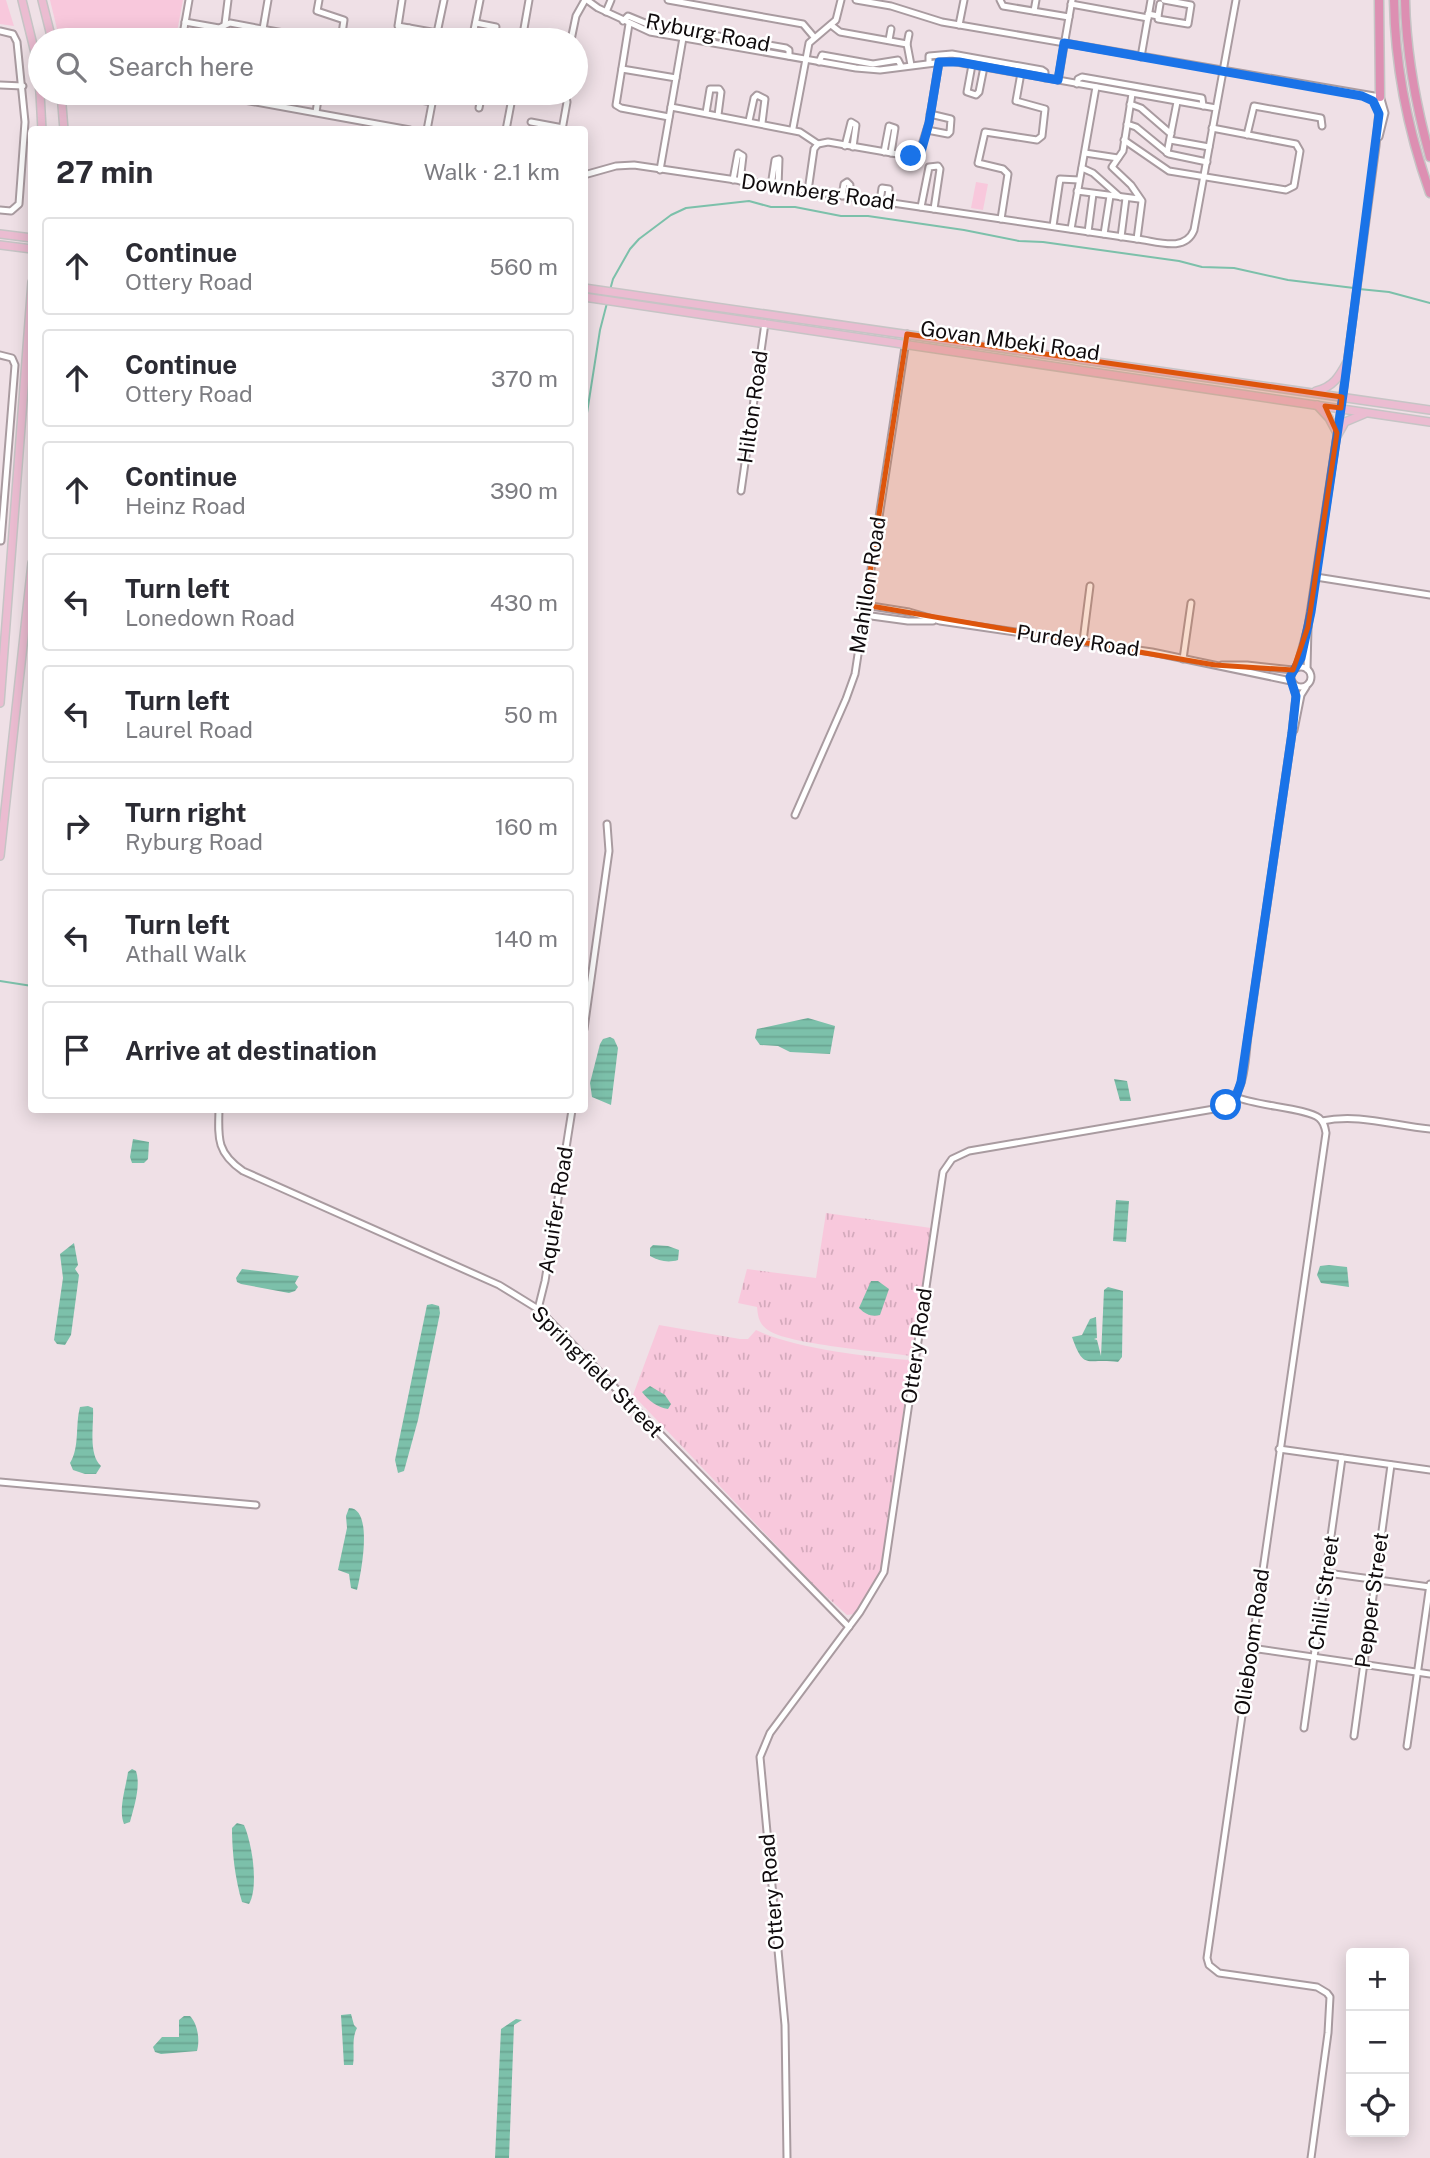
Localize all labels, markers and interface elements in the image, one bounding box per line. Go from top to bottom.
street label: Ryburg Road [644,8,772,57]
search box [28,28,588,105]
icon: search [52,48,90,86]
text: Search here [108,51,254,82]
route end [895,140,926,171]
text: 27 min [56,154,153,190]
text: Walk · 2.1 km [424,158,560,185]
street label: Downberg Road [740,168,897,215]
text: Continue [125,237,237,268]
icon: ahead [58,247,96,285]
text: 560 m [490,253,558,280]
text: Ottery Road [125,268,253,295]
street label: Govan Mbeki Road [919,316,1101,365]
text: Continue [125,349,237,380]
street label: Hilton Road [732,349,773,465]
icon: ahead [58,359,96,397]
text: 370 m [491,365,558,392]
text: Ottery Road [125,380,253,407]
text: Continue [125,461,237,492]
icon: ahead [58,471,96,509]
text: 390 m [490,477,558,504]
text: Heinz Road [125,492,246,519]
street label: Mahillon Road [844,515,891,655]
text: Turn left [125,573,230,604]
icon: left [58,583,96,621]
text: 430 m [490,589,558,616]
text: Lonedown Road [125,604,295,631]
street label: Purdey Road [1015,620,1141,662]
text: Turn left [125,685,230,716]
icon: left [58,695,96,733]
text: 50 m [504,701,558,728]
text: Laurel Road [125,716,253,743]
text: Turn right [125,797,247,828]
icon: right [58,807,96,845]
text: 160 m [495,813,558,840]
text: Ryburg Road [125,828,263,855]
text: Turn left [125,909,230,940]
icon: left [58,919,96,957]
text: 140 m [495,925,558,952]
text: Athall Walk [125,940,247,967]
icon: arrive [58,1031,96,1069]
text: Arrive at destination [125,1035,377,1066]
route start [1210,1089,1241,1120]
street label: Aquifer Road [533,1145,578,1275]
street label: Ottery Road [896,1286,937,1405]
street label: Springfield Street [526,1301,668,1443]
street label: Pepper Street [1350,1531,1393,1669]
street label: Chilli Street [1303,1534,1344,1652]
street label: Olieboom Road [1229,1567,1274,1717]
street label: Ottery Road [754,1833,789,1951]
map controls [1346,1948,1409,2137]
button: + [1346,1948,1409,2011]
button: − [1346,2011,1409,2074]
button: locate [1346,2074,1409,2137]

